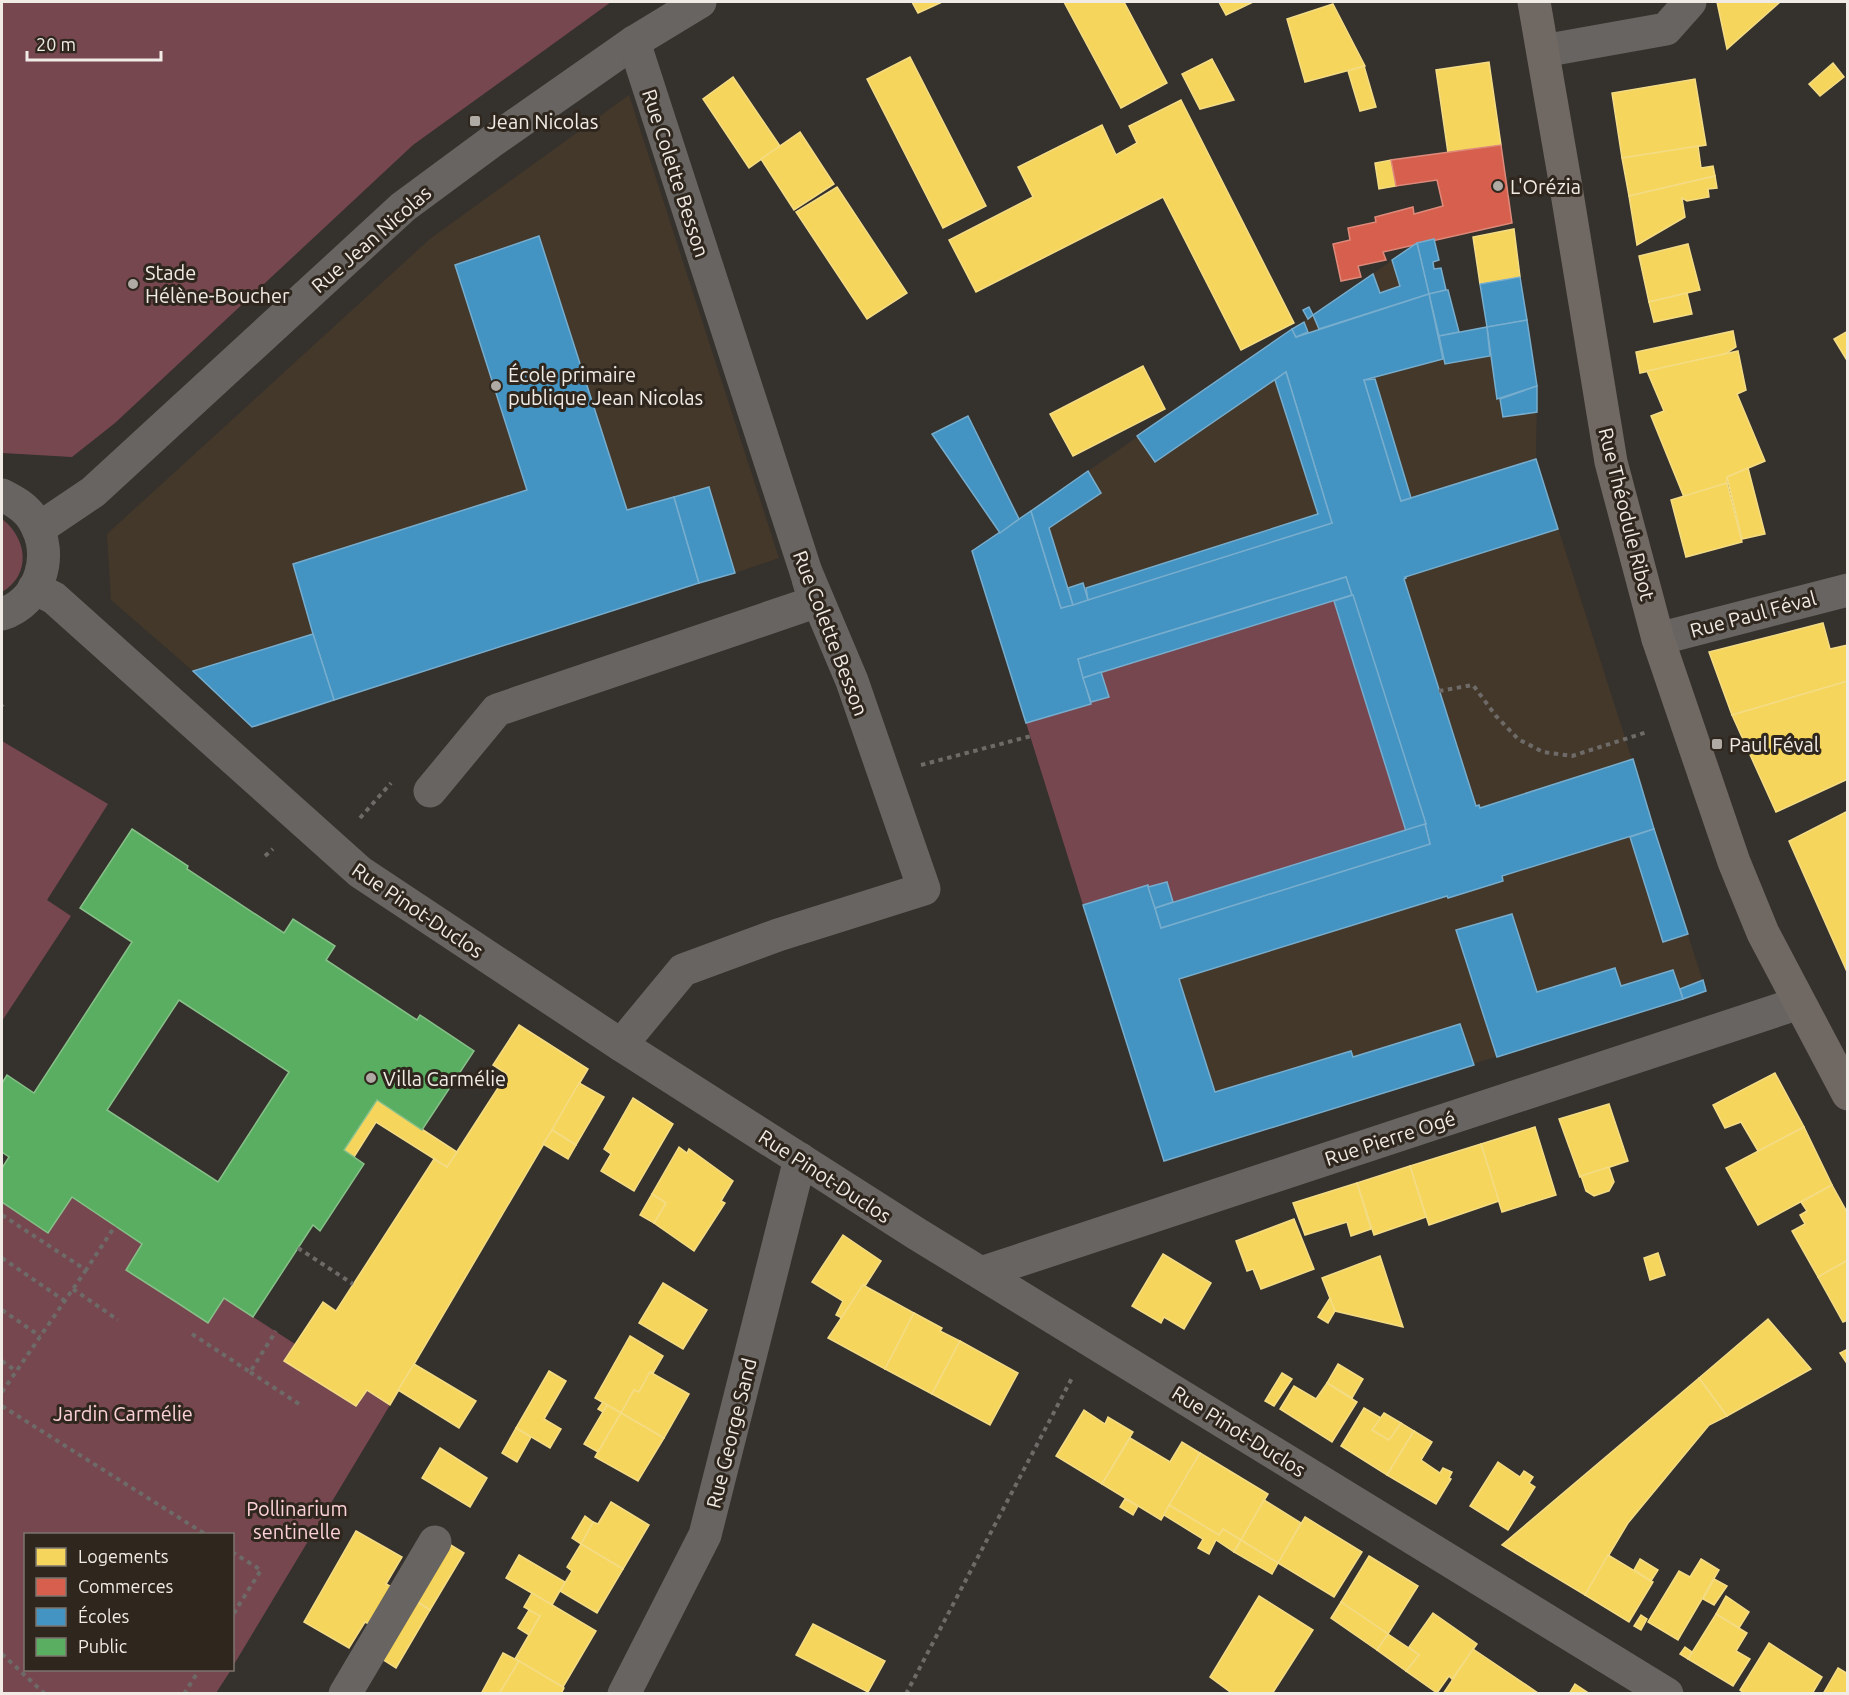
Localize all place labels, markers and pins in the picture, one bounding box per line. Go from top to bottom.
place label: Jean Nicolas [487,110,598,133]
marker: Jean Nicolas [468,114,482,128]
place label: L'Orézia [1510,175,1581,198]
marker: L'Orézia [1491,179,1505,193]
place label: Stade Hélène-Boucher [145,261,290,307]
marker: Stade Hélène-Boucher [126,277,140,291]
place label: École primaire publique Jean Nicolas [508,363,703,409]
marker: École primaire publique Jean Nicolas [489,379,503,393]
place label: Paul Féval [1729,733,1819,756]
marker: Paul Féval [1710,737,1724,751]
place label: Villa Carmélie [383,1067,506,1090]
marker: Villa Carmélie [364,1071,378,1085]

